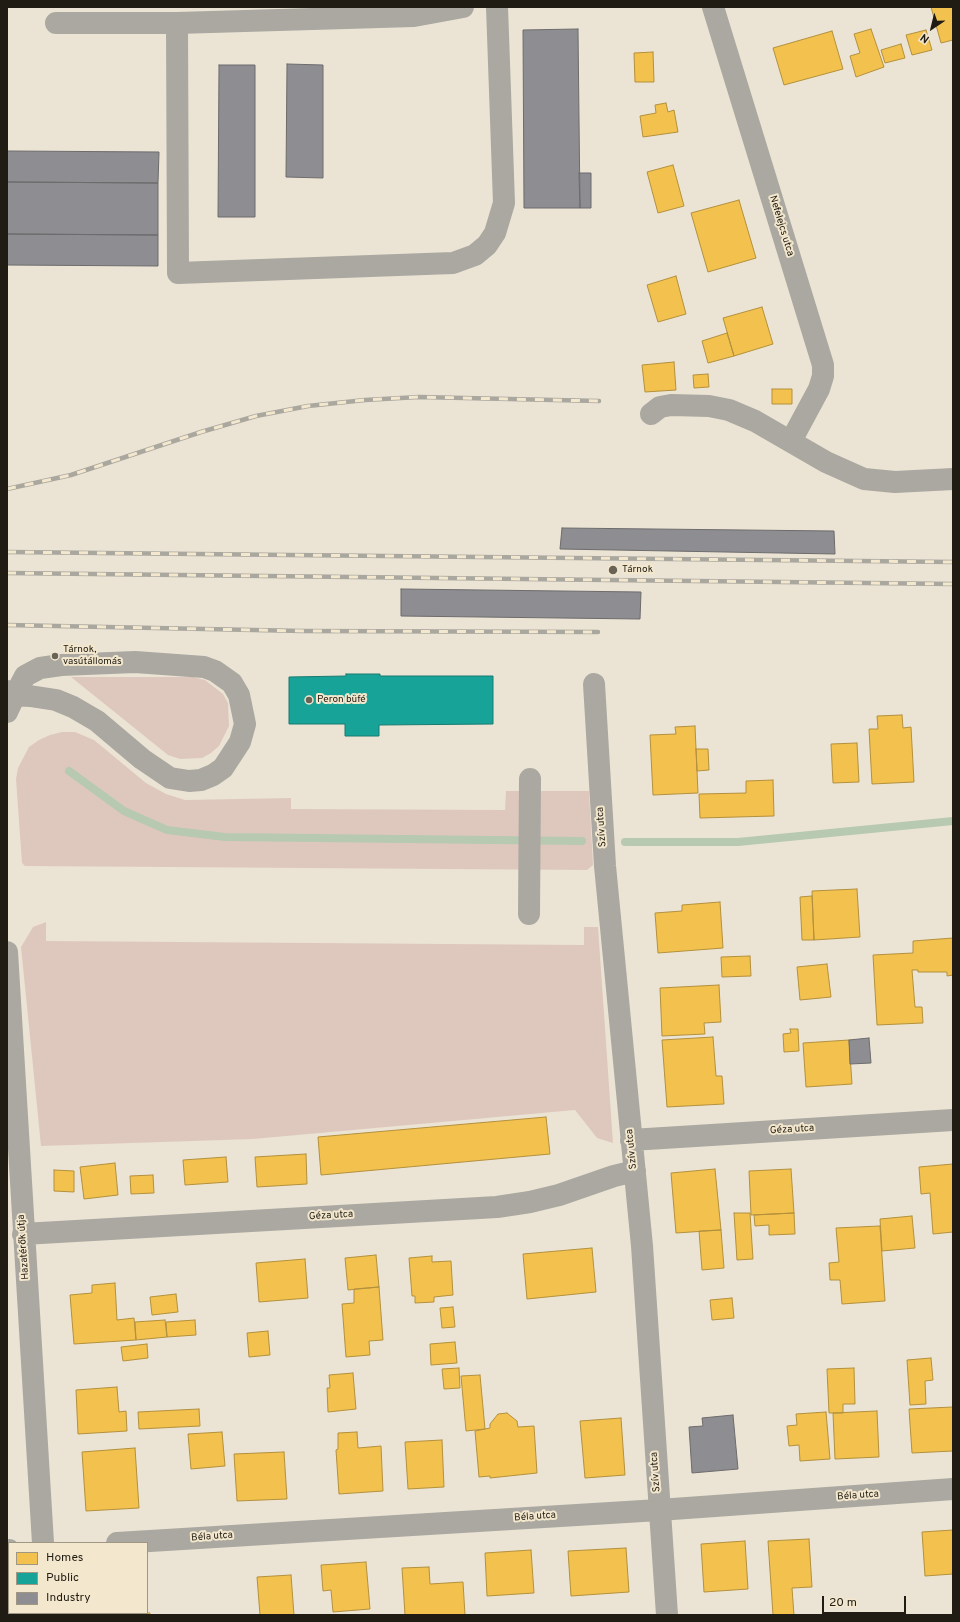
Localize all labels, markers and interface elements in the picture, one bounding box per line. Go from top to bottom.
north arrow [912,8,952,48]
text: N [918,30,932,46]
street label: Nefelejcs utca [766,194,796,258]
marker: Tárnok [607,564,619,576]
place label: Tárnok [622,564,653,576]
place label: Tárnok, vasútállomás [63,644,122,668]
marker: Tárnok, vasútállomás [50,651,60,661]
place label: Peron büfé [317,694,366,706]
marker: Peron büfé [304,695,314,705]
street label: Szív utca [595,806,609,848]
street label: Géza utca [770,1123,814,1137]
street label: Szív utca [624,1128,640,1170]
street label: Géza utca [309,1209,353,1223]
street label: Hazatérők útja [16,1214,32,1280]
street label: Szív utca [649,1451,663,1493]
street label: Béla utca [837,1489,879,1503]
street label: Béla utca [514,1510,556,1524]
street label: Béla utca [191,1530,233,1544]
legend [8,1542,148,1614]
text: Homes [46,1550,83,1566]
text: Public [46,1570,79,1586]
scale bar [824,1588,908,1614]
text: Industry [46,1590,91,1606]
text: 20 m [829,1595,857,1611]

